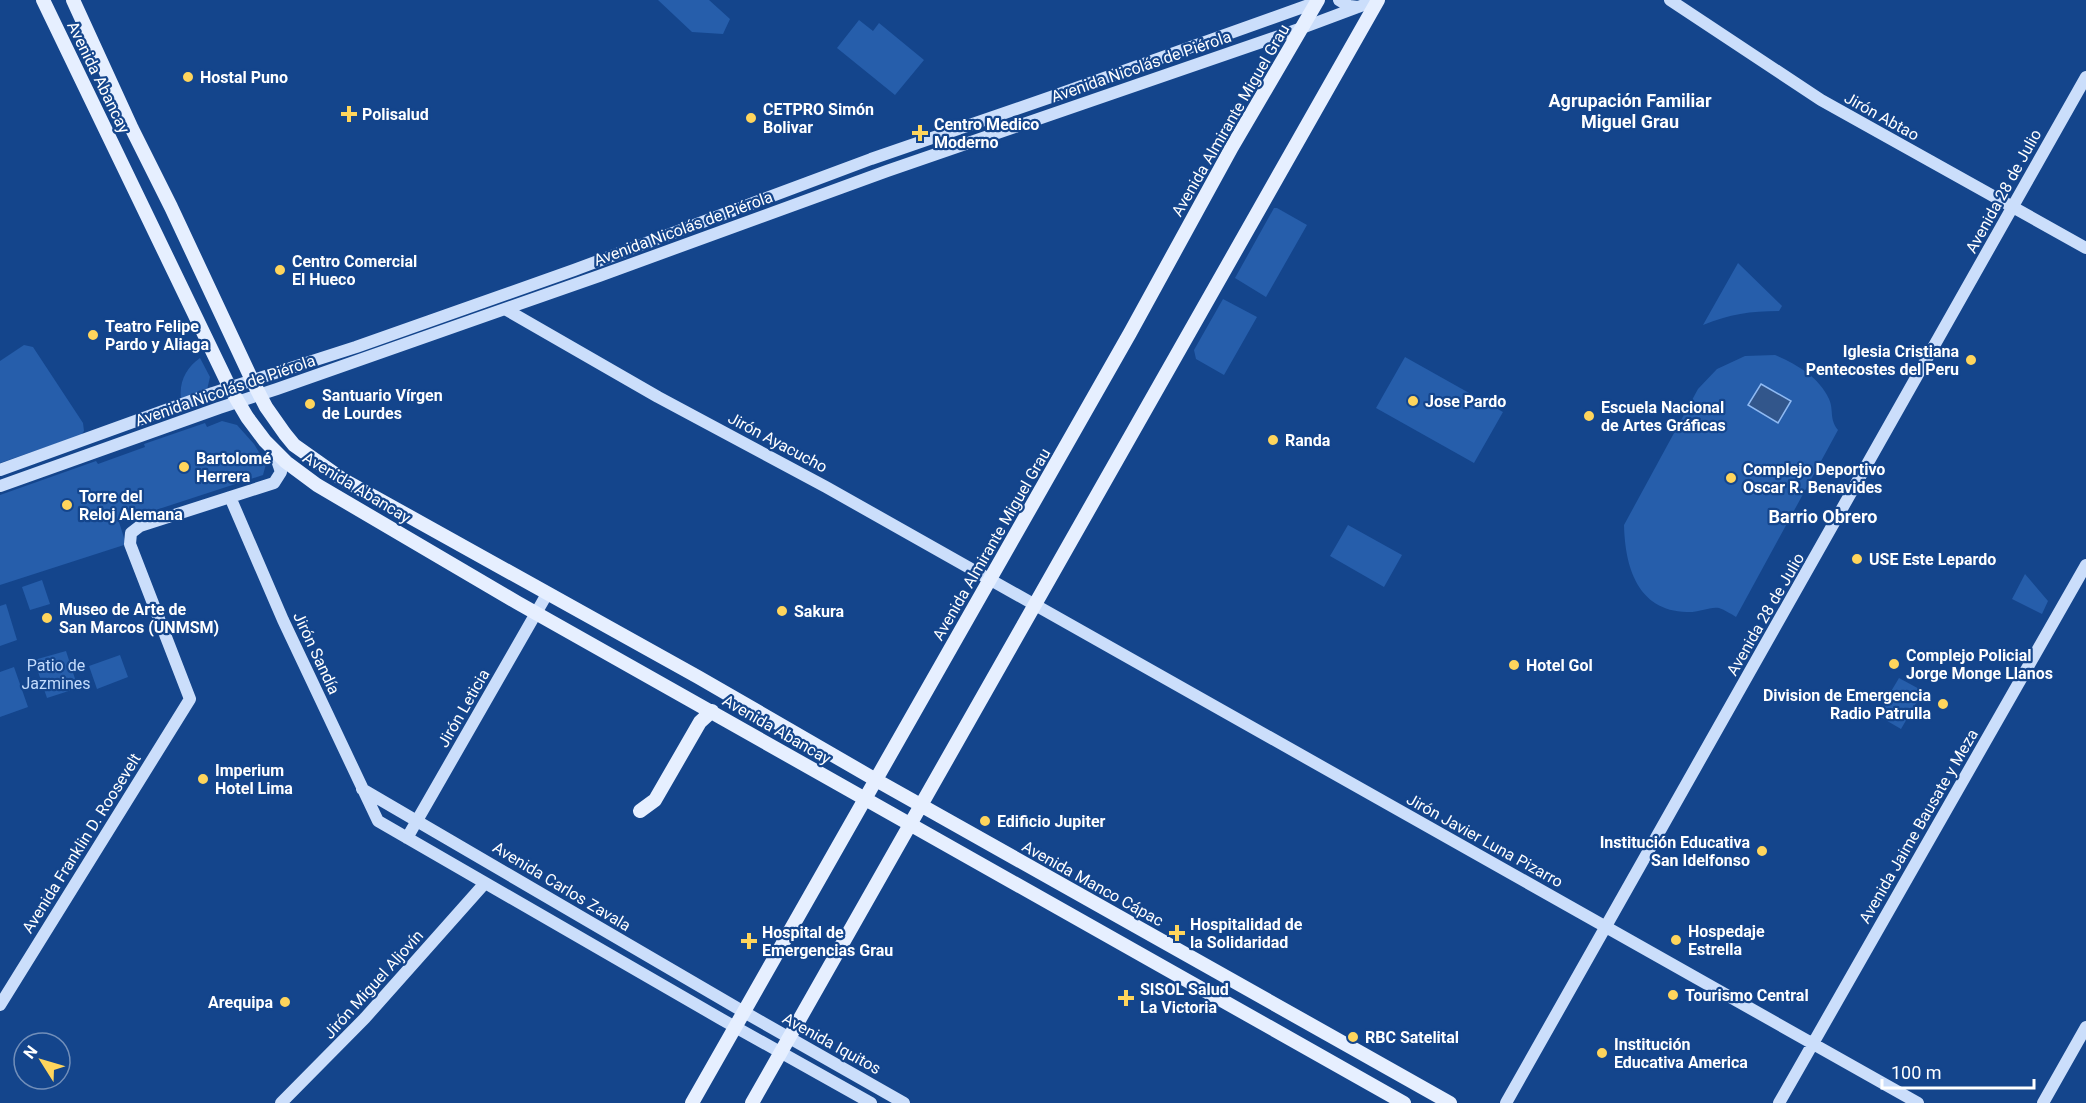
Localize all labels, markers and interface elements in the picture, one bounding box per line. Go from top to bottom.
street label: Avenida Abancay [63,18,134,137]
street label: Avenida Almirante Miguel Grau [1168,21,1293,220]
street label: Avenida Nicolás de Piérola [1049,27,1234,106]
place label: Hostal Puno [200,68,288,87]
marker: Hostal Puno [181,70,195,84]
street label: Jirón Abtao [1841,88,1922,145]
district label: Agrupación Familiar Miguel Grau [1549,90,1712,132]
place label: CETPRO Simón Bolivar [763,100,874,137]
marker: Polisalud [340,105,358,123]
place label: Polisalud [362,105,429,124]
marker: CETPRO Simón Bolivar [744,111,758,125]
place label: Centro Medico Moderno [934,115,1039,152]
marker: Centro Medico Moderno [911,124,929,142]
street label: Avenida 28 de Julio [1962,126,2045,256]
street label: Avenida Nicolás de Piérola [591,187,775,270]
place label: Centro Comercial El Hueco [292,252,417,289]
marker: Centro Comercial El Hueco [273,263,287,277]
place label: Teatro Felipe Pardo y Aliaga [105,317,209,354]
marker: Teatro Felipe Pardo y Aliaga [86,328,100,342]
place label: Iglesia Cristiana Pentecostes del Peru [1806,342,1959,379]
street label: Avenida Nicolás de Piérola [133,351,318,430]
marker: Iglesia Cristiana Pentecostes del Peru [1964,353,1978,367]
place label: Santuario Vírgen de Lourdes [322,386,443,423]
place label: Jose Pardo [1425,392,1506,411]
marker: Jose Pardo [1406,394,1420,408]
marker: Santuario Vírgen de Lourdes [303,397,317,411]
place label: Escuela Nacional de Artes Gráficas [1601,398,1726,435]
street label: Jirón Ayacucho [725,408,831,477]
marker: Escuela Nacional de Artes Gráficas [1582,409,1596,423]
place label: Randa [1285,431,1331,450]
marker: Randa [1266,433,1280,447]
street label: Avenida Almirante Miguel Grau [929,445,1054,644]
street label: Avenida Abancay [300,448,414,527]
place label: Bartolomé Herrera [196,449,271,486]
marker: Bartolomé Herrera [177,460,191,474]
place label: Complejo Deportivo Oscar R. Benavides [1743,460,1885,497]
marker: Complejo Deportivo Oscar R. Benavides [1724,471,1738,485]
place label: Torre del Reloj Alemana [79,487,183,524]
marker: Torre del Reloj Alemana [60,498,74,512]
district label: Barrio Obrero [1769,506,1877,527]
street label: Avenida 28 de Julio [1723,549,1808,679]
place label: USE Este Lepardo [1869,550,1996,569]
marker: USE Este Lepardo [1850,552,1864,566]
place label: Museo de Arte de San Marcos (UNMSM) [59,600,219,637]
place label: Sakura [794,602,845,621]
marker: Sakura [775,604,789,618]
street label: Jirón Sandía [289,609,344,697]
marker: Museo de Arte de San Marcos (UNMSM) [40,611,54,625]
place label: Complejo Policial Jorge Monge Llanos [1906,646,2053,683]
park label: Patio de Jazmines [22,656,90,693]
place label: Hotel Gol [1526,656,1593,675]
marker: Complejo Policial Jorge Monge Llanos [1887,657,1901,671]
marker: Hotel Gol [1507,658,1521,672]
street label: Jirón Leticia [433,666,493,751]
place label: Division de Emergencia Radio Patrulla [1763,686,1931,723]
street label: Avenida Abancay [719,691,835,768]
marker: Division de Emergencia Radio Patrulla [1936,697,1950,711]
street label: Avenida Jaime Bausate y Meza [1855,726,1982,927]
street label: Avenida Franklin D. Roosevelt [18,750,145,937]
place label: Imperium Hotel Lima [215,761,293,798]
marker: Imperium Hotel Lima [196,772,210,786]
street label: Jirón Javier Luna Pizarro [1403,789,1566,891]
place label: Edificio Jupiter [997,812,1106,831]
marker: Edificio Jupiter [978,814,992,828]
place label: Institución Educativa San Idelfonso [1600,833,1750,870]
street label: Avenida Manco Cápac [1019,837,1167,930]
street label: Avenida Carlos Zavala [489,838,634,935]
marker: Institución Educativa San Idelfonso [1755,844,1769,858]
place label: Hospitalidad de la Solidaridad [1190,915,1303,952]
place label: Hospedaje Estrella [1688,922,1765,959]
place label: Hospital de Emergencias Grau [762,923,893,960]
marker: Hospitalidad de la Solidaridad [1168,924,1186,942]
street label: Jirón Miguel Aljovín [320,926,427,1043]
marker: Hospital de Emergencias Grau [740,932,758,950]
marker: Hospedaje Estrella [1669,933,1683,947]
place label: SISOL Salud La Victoria [1140,980,1229,1017]
place label: Tourismo Central [1685,986,1809,1005]
marker: Tourismo Central [1666,988,1680,1002]
marker: SISOL Salud La Victoria [1117,989,1135,1007]
place label: Arequipa [208,993,273,1012]
marker: Arequipa [278,995,292,1009]
street label: Avenida Iquitos [779,1009,884,1078]
place label: RBC Satelital [1365,1028,1459,1047]
marker: RBC Satelital [1346,1030,1360,1044]
north arrow [12,1031,72,1091]
place label: Institución Educativa America [1614,1035,1748,1072]
text: N [19,1042,41,1063]
marker: Institución Educativa America [1595,1046,1609,1060]
scale bar [1882,1052,2034,1090]
text: 100 m [1891,1062,1942,1083]

